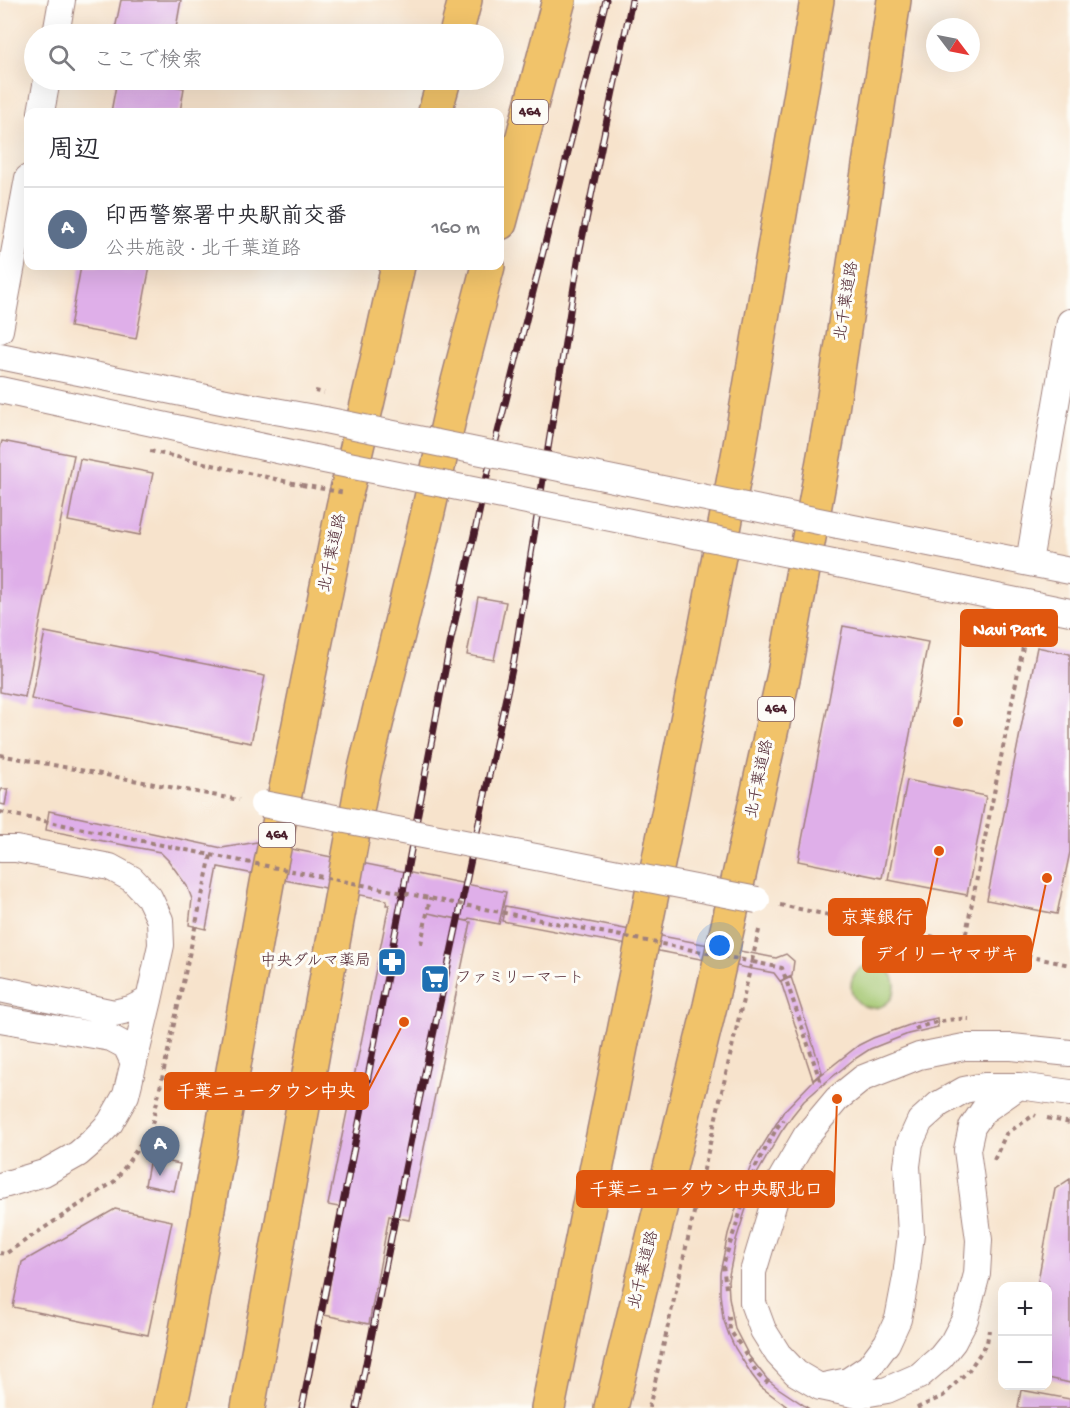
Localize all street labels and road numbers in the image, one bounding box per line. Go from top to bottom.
road number: 464 [512,100,548,124]
street label: 北千葉道路 [831,260,864,342]
street label: 北千葉道路 [315,512,352,594]
road number: 464 [758,697,794,721]
street label: 北千葉道路 [742,738,779,820]
road number: 464 [259,823,295,847]
street label: 北千葉道路 [625,1229,664,1311]

